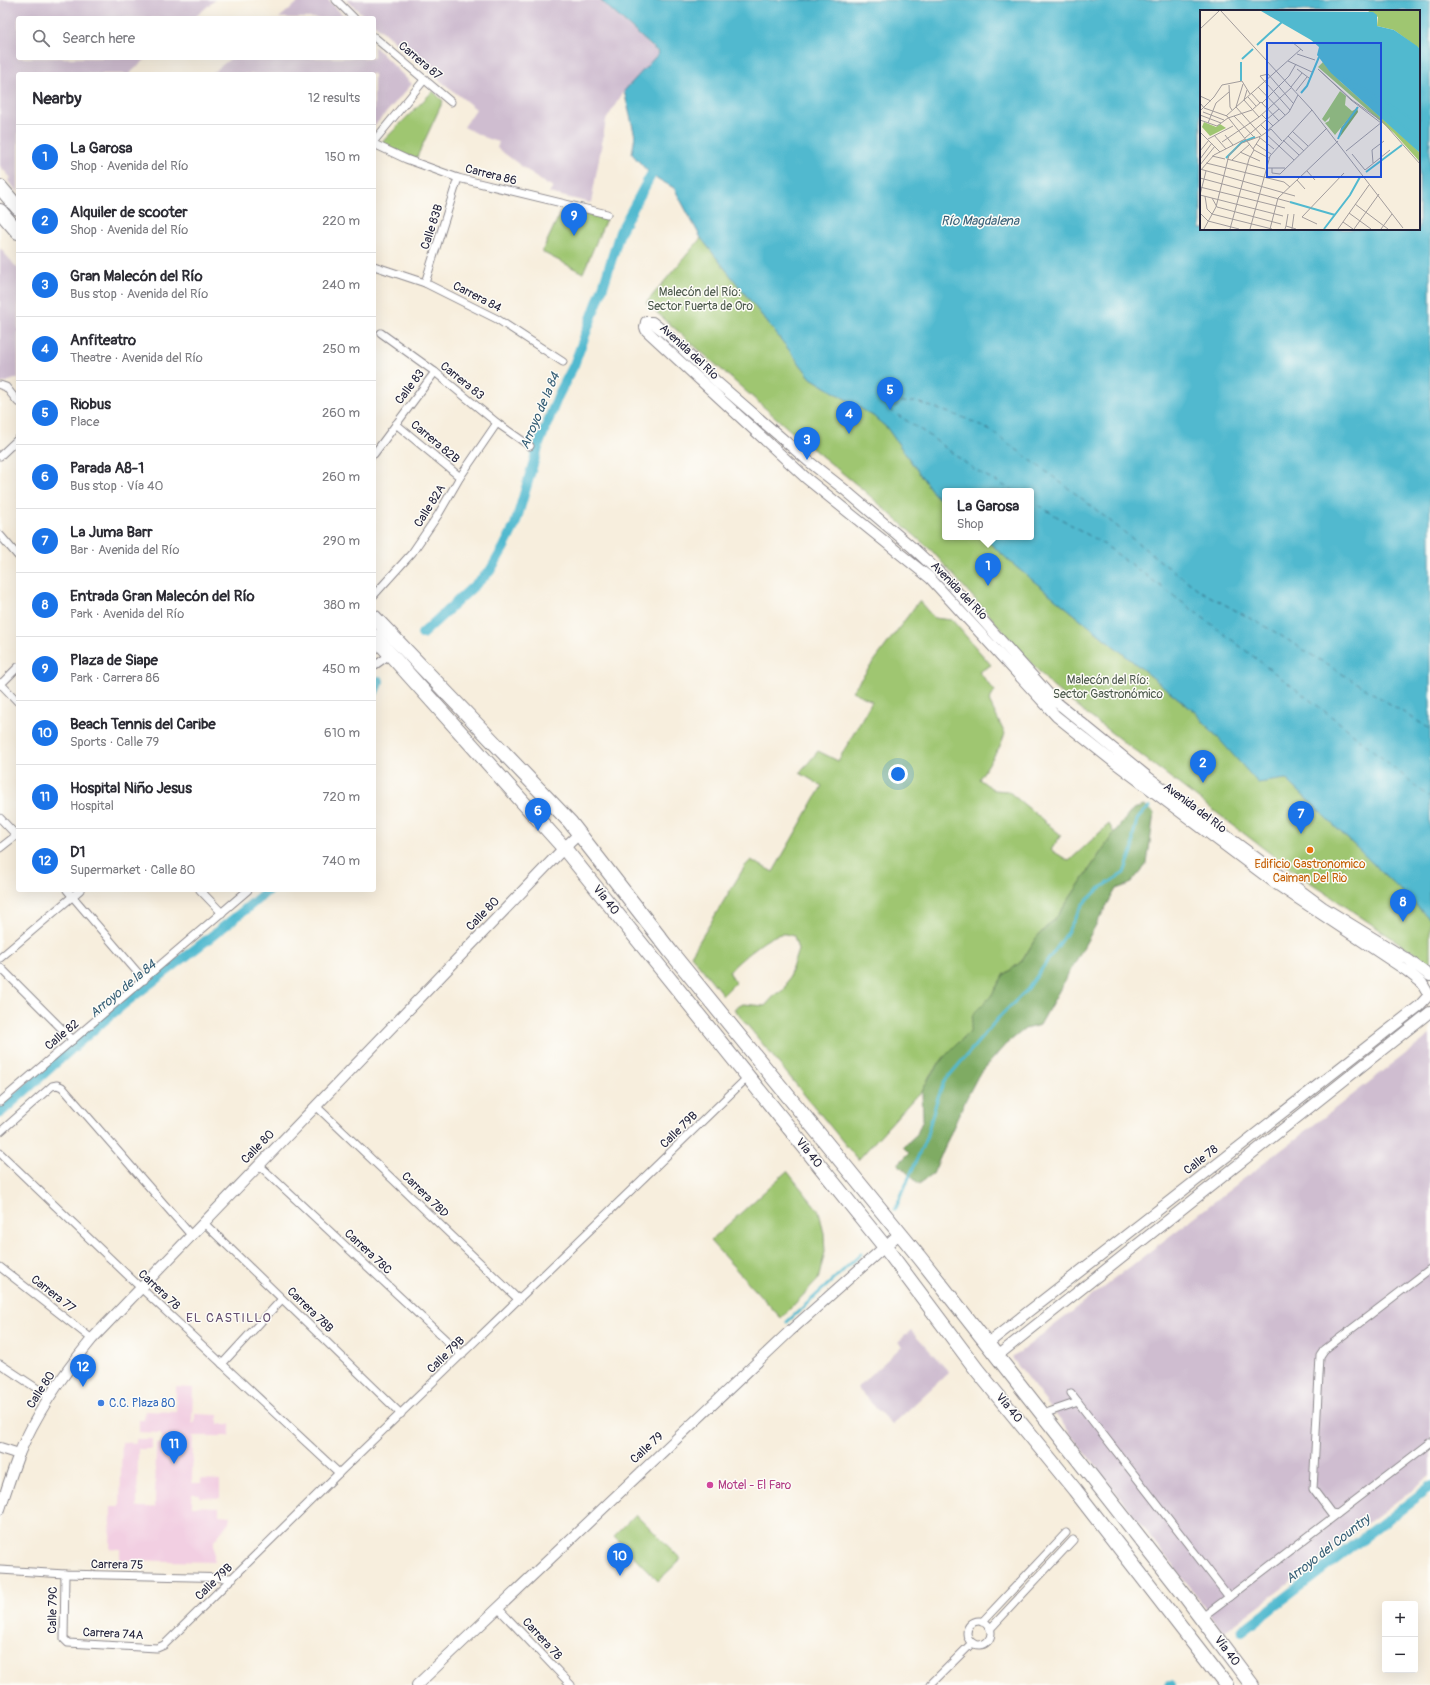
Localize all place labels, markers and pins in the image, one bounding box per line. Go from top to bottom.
pin: 9 [561,203,587,236]
pin: 5 [877,377,903,410]
pin: 4 [836,401,862,434]
pin: 3 [794,427,820,460]
pin: 1 [975,553,1001,586]
pin: 2 [1190,750,1216,783]
pin: 6 [525,798,551,831]
pin: 7 [1288,801,1314,834]
marker: Edificio Gastronomico Caiman Del Rio [1305,845,1315,855]
place label: Edificio Gastronomico Caiman Del Rio [1254,857,1366,886]
pin: 8 [1390,889,1416,922]
pin: 12 [70,1354,96,1387]
place label: C.C. Plaza 80 [109,1396,175,1411]
marker: C.C. Plaza 80 [96,1398,106,1408]
pin: 11 [161,1431,187,1464]
place label: Motel - El Faro [718,1478,792,1493]
marker: Motel - El Faro [705,1480,715,1490]
pin: 10 [607,1543,633,1576]

